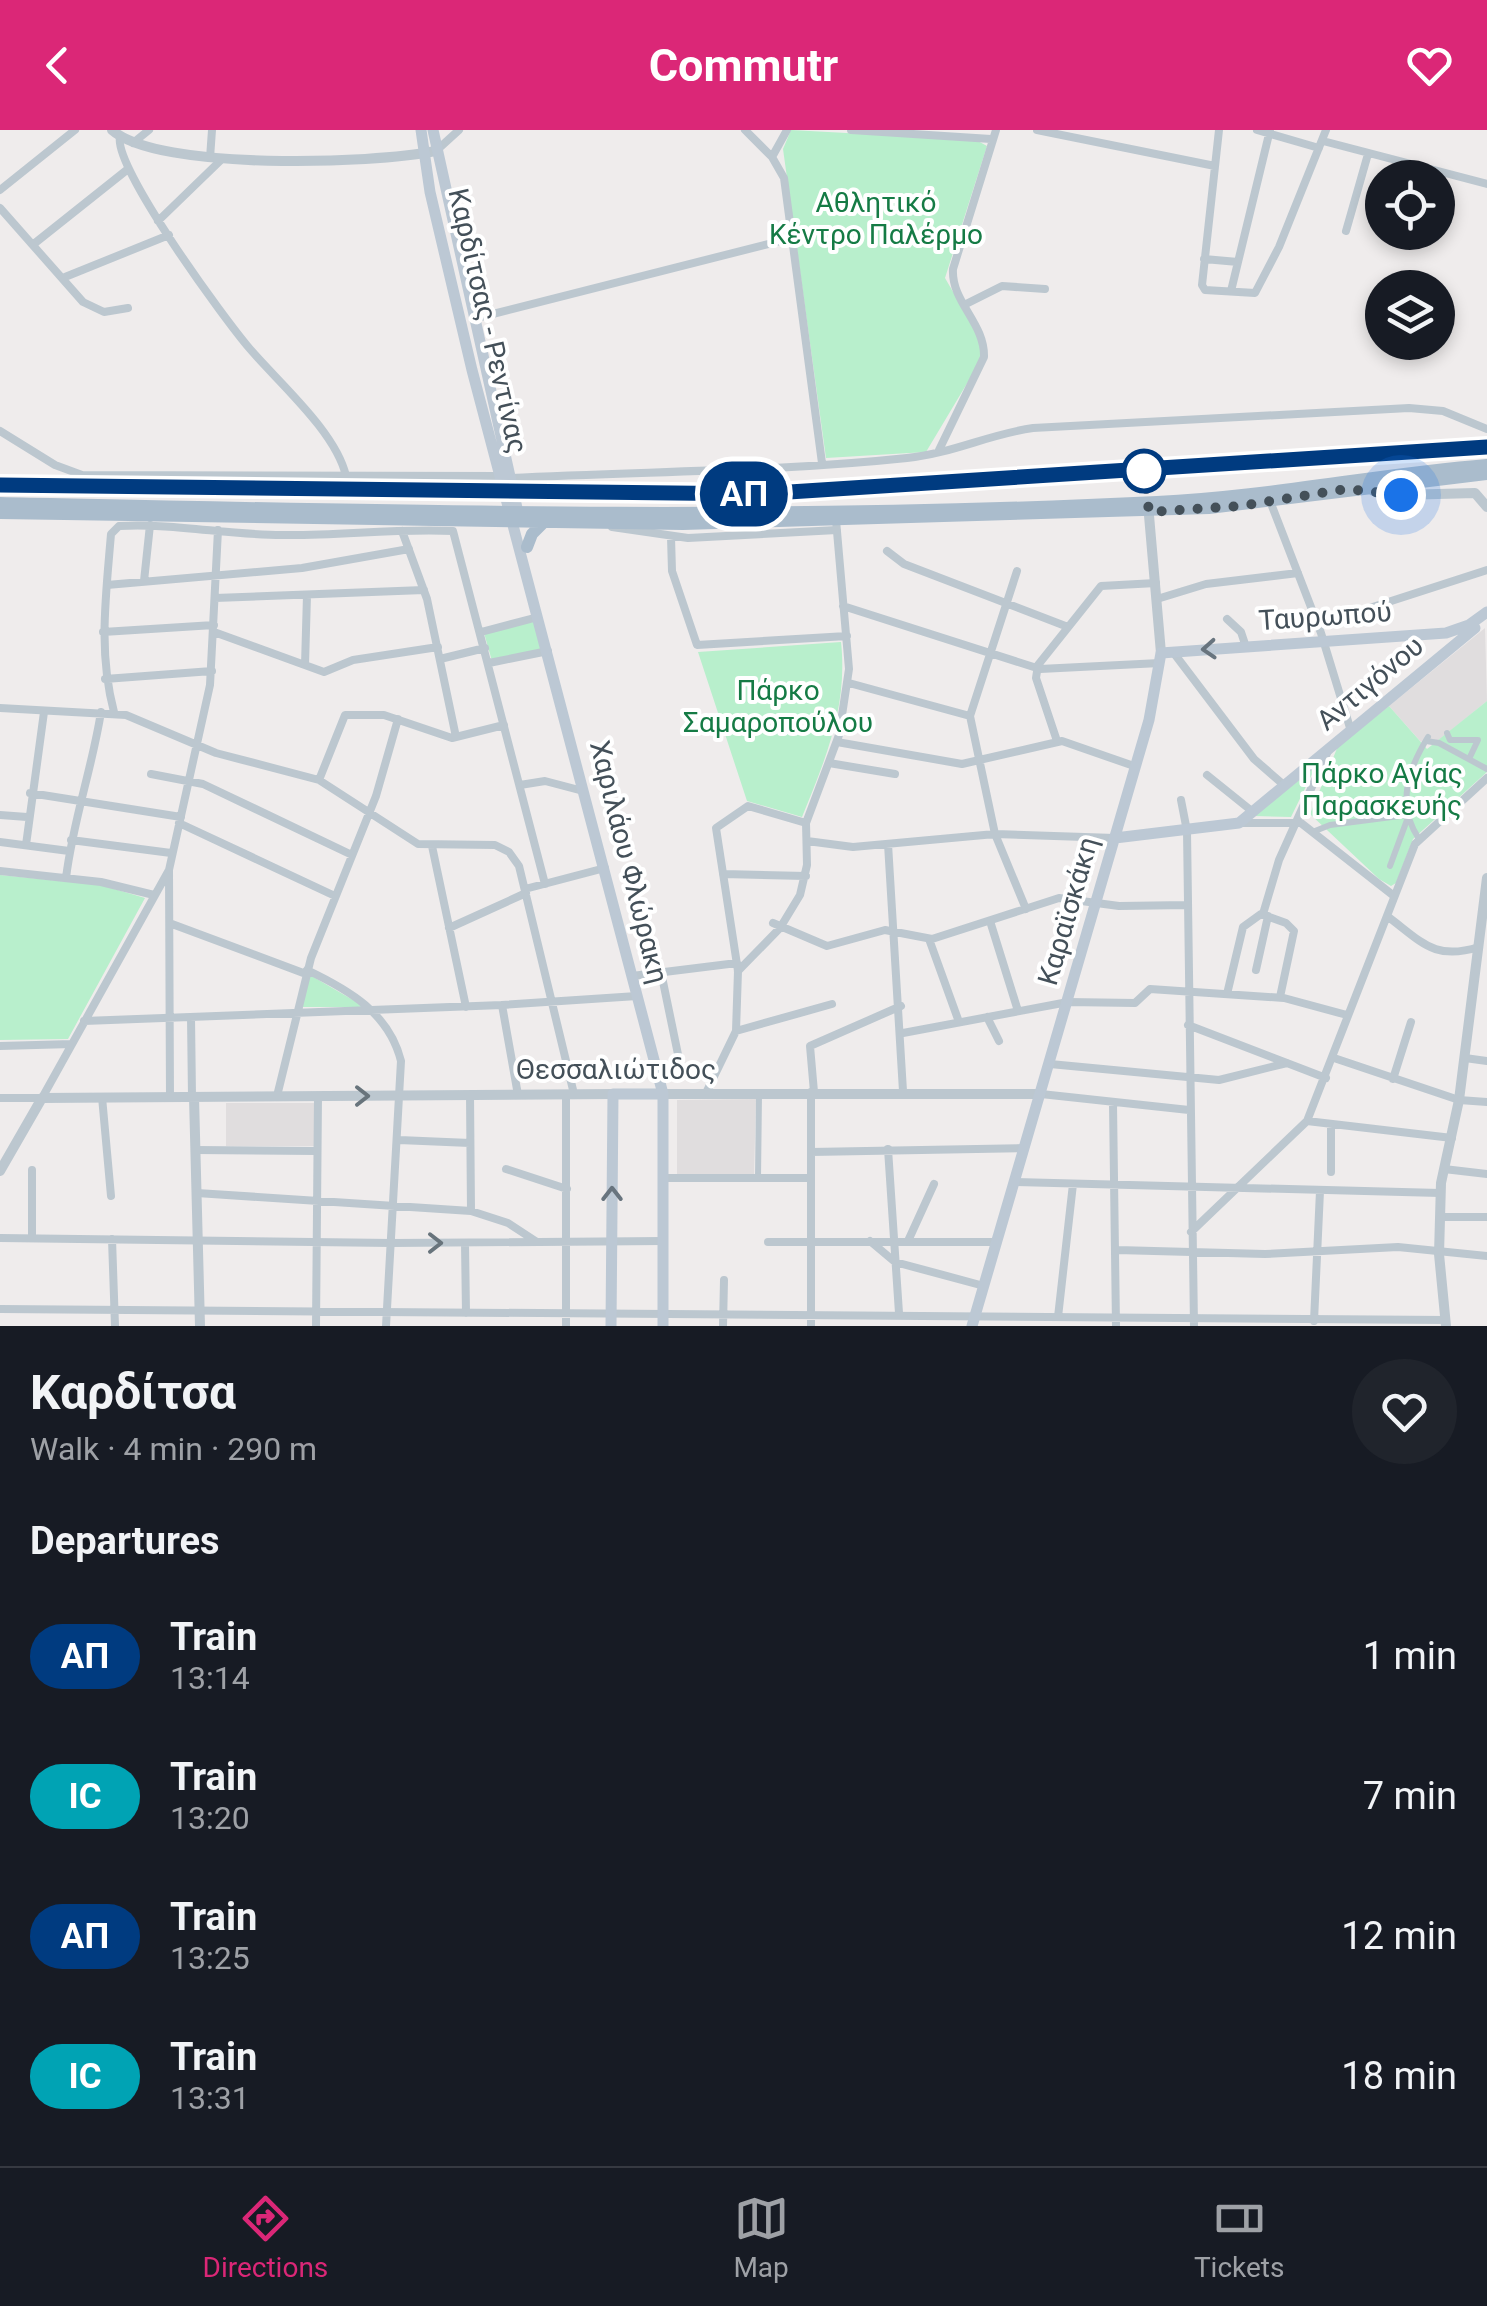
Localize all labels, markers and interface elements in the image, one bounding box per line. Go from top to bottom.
icon: back [30,38,85,93]
icon: heart [1402,38,1457,93]
text: Commutr [649,39,838,92]
map controls [1365,160,1455,360]
button: locate [1365,160,1455,250]
street label: Καρδίτσας - Ρεντίνας [441,185,535,457]
park label: Αθλητικό Κέντρο Παλέρμο [769,186,983,251]
button: layers [1365,270,1455,360]
unlabelled marker [1123,450,1165,492]
line badge: ΑΠ [699,462,789,526]
your location [1376,470,1426,520]
text: ΑΠ [720,474,768,515]
street label: Ταυρωπού [1257,595,1393,637]
street label: Αντιγόνου [1310,629,1430,737]
one-way arrow [1201,638,1217,659]
park label: Πάρκο Σαμαροπούλου [683,674,873,739]
street label: Χαριλάου Φλώρακη [583,737,675,987]
park label: Πάρκο Αγίας Παρασκευής [1301,757,1463,822]
street label: Καραϊσκάκη [1031,833,1105,989]
street label: Θεσσαλιώτιδος [516,1053,716,1086]
one-way arrow [354,1085,370,1107]
one-way arrow [601,1185,623,1200]
one-way arrow [428,1232,444,1254]
button: heart [1352,1359,1457,1464]
text: Καρδίτσα [30,1364,236,1421]
text: Walk · 4 min · 290 m [30,1430,317,1468]
text: Departures [30,1519,220,1563]
text: Train [170,1615,257,1659]
text: 1 min [1363,1634,1457,1678]
text: ΑΠ [61,1636,109,1677]
text: 13:14 [170,1659,250,1697]
text: Train [170,1755,257,1799]
text: 7 min [1363,1774,1457,1818]
text: IC [68,1776,102,1817]
text: 13:20 [170,1799,250,1837]
text: Train [170,1895,257,1939]
text: 12 min [1341,1914,1457,1958]
text: ΑΠ [61,1916,109,1957]
text: 13:25 [170,1939,250,1977]
text: Train [170,2035,257,2079]
text: 18 min [1341,2054,1457,2098]
text: IC [68,2056,102,2097]
text: 13:31 [170,2079,250,2117]
tab: Directions [203,2191,328,2284]
tab: Map [733,2191,789,2284]
tab: Tickets [1194,2191,1284,2284]

